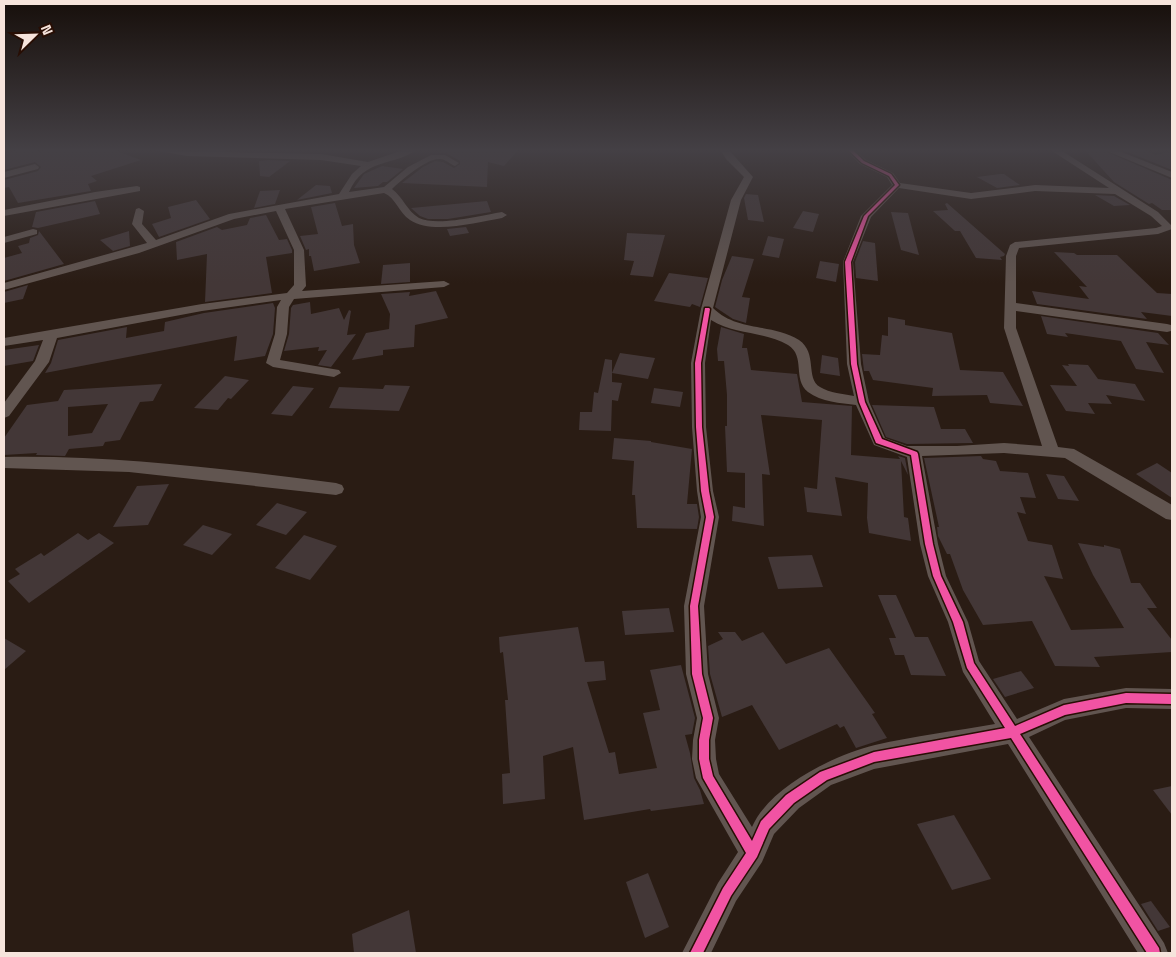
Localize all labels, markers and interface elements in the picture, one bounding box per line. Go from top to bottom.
north arrow [10,10,60,60]
text: N [37,22,57,38]

